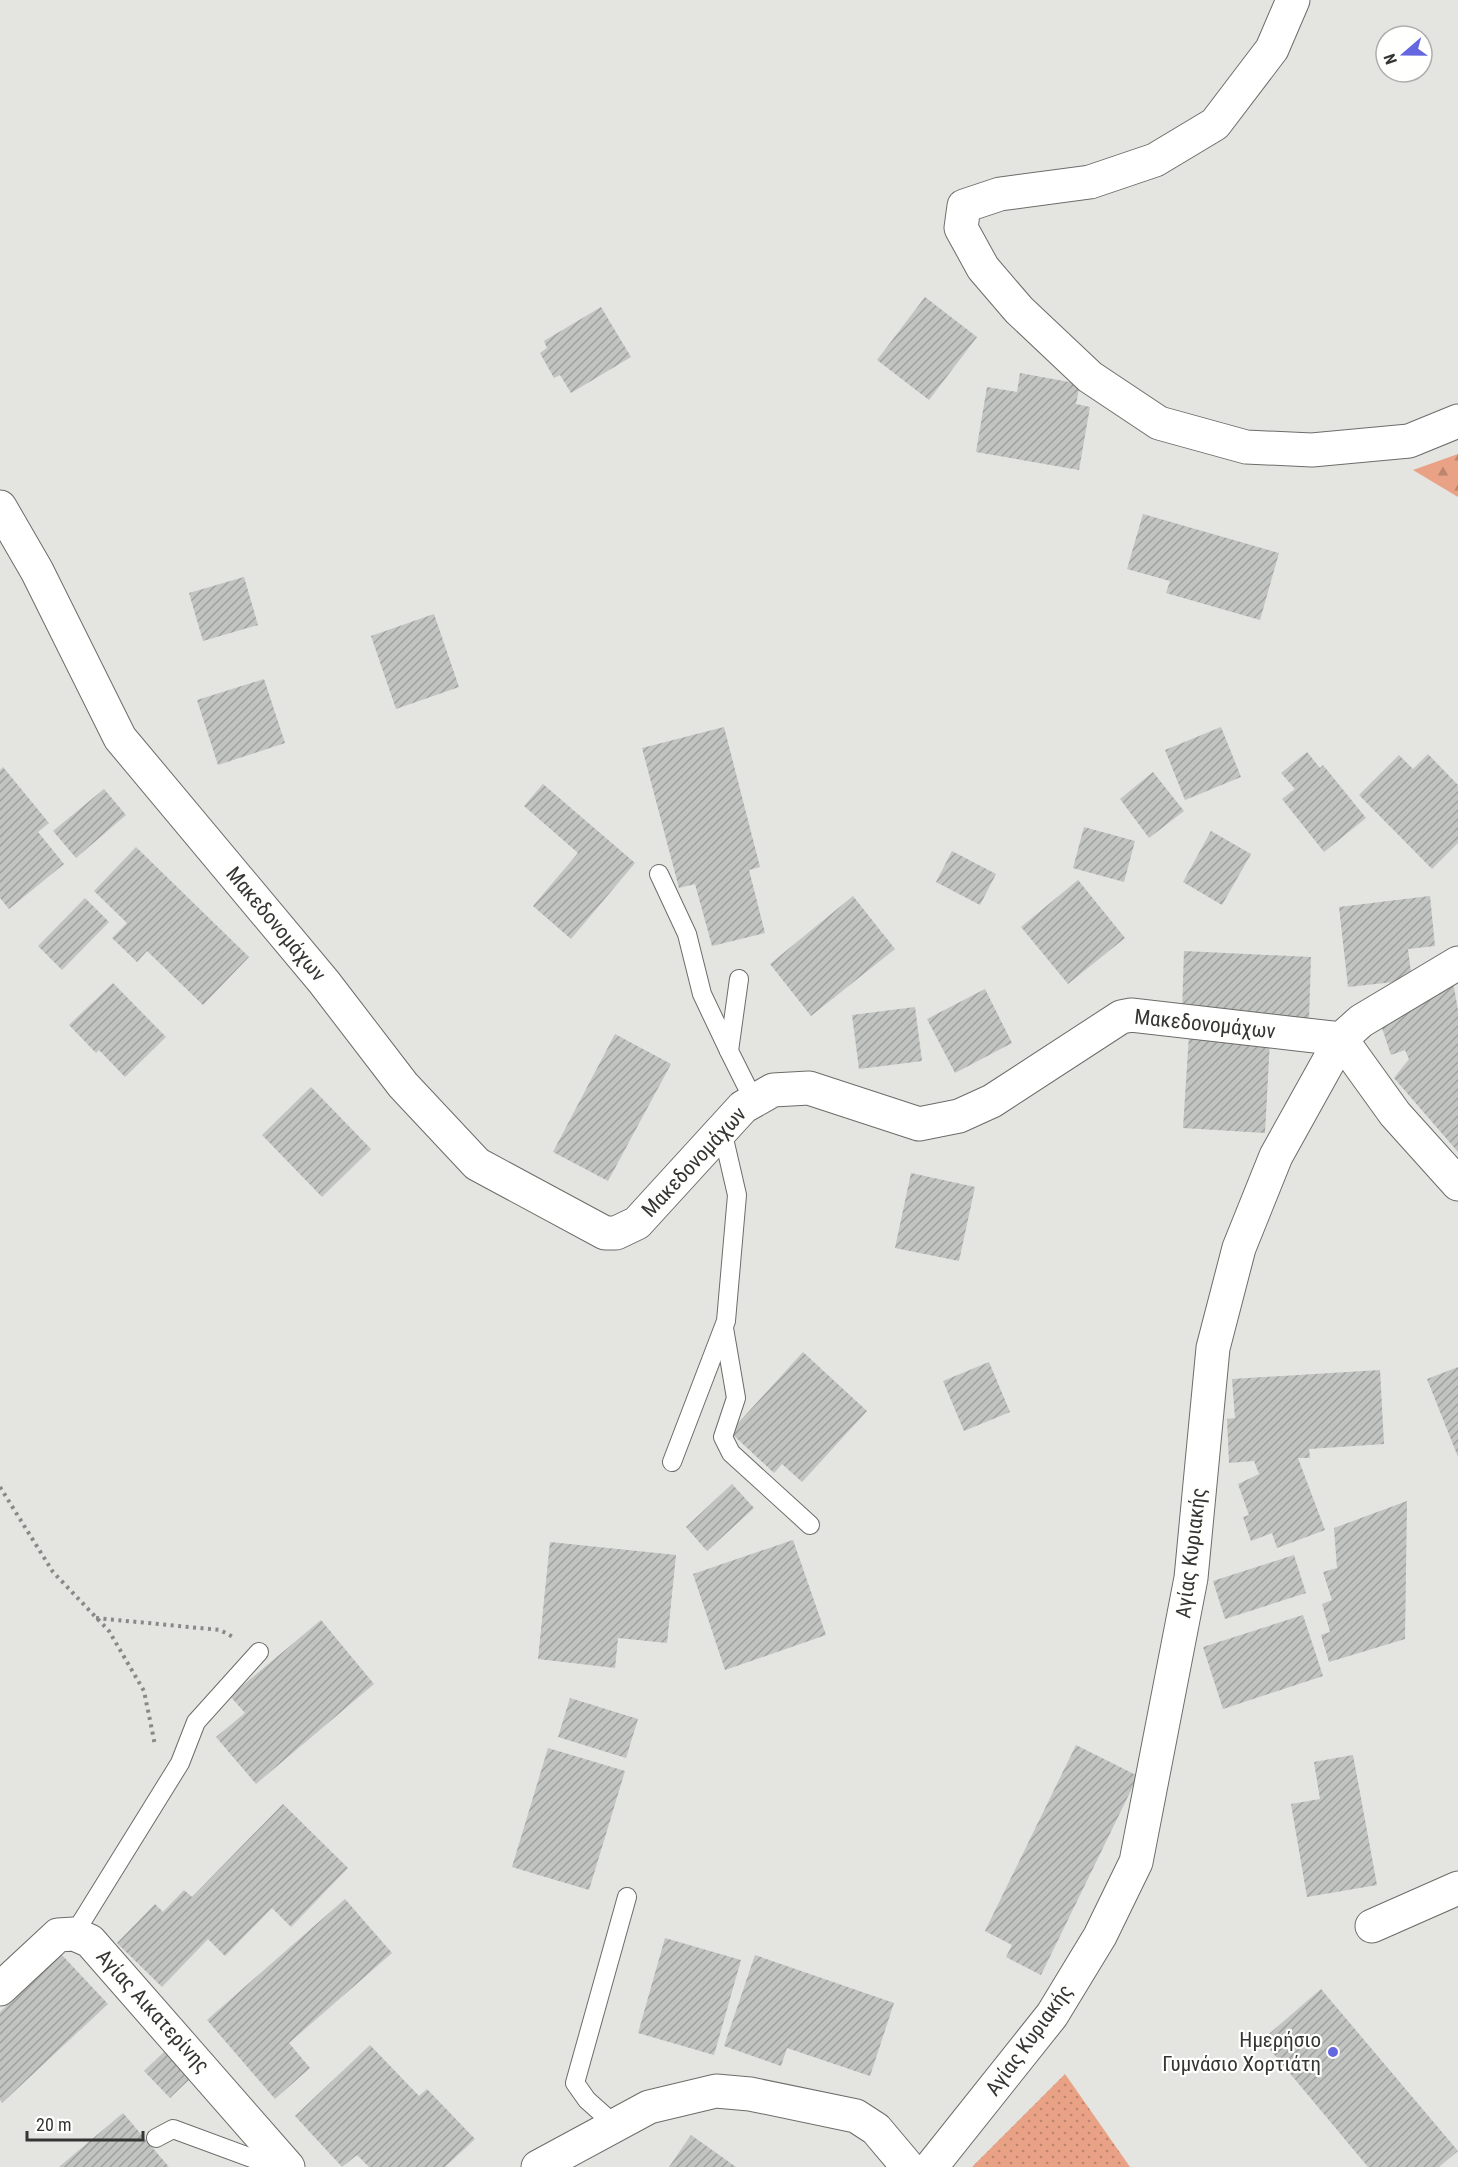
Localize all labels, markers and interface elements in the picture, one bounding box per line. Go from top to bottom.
north arrow [1374,24,1434,84]
text: N [1380,51,1401,67]
street label: Μακεδονομάχων [221,862,331,986]
street label: Μακεδονομάχων [1133,1005,1277,1043]
street label: Μακεδονομάχων [637,1102,751,1222]
street label: Αγίας Κυριακής [1171,1486,1211,1620]
street label: Αγίας Αικατερίνης [91,1945,215,2077]
street label: Αγίας Κυριακής [981,1980,1077,2100]
place label: Ημερήσιο Γυμνάσιο Χορτιάτη [1162,2028,1321,2076]
marker: Ημερήσιο Γυμνάσιο Χορτιάτη [1326,2045,1340,2059]
scale bar [27,2104,142,2142]
text: 20 m [36,2114,71,2135]

